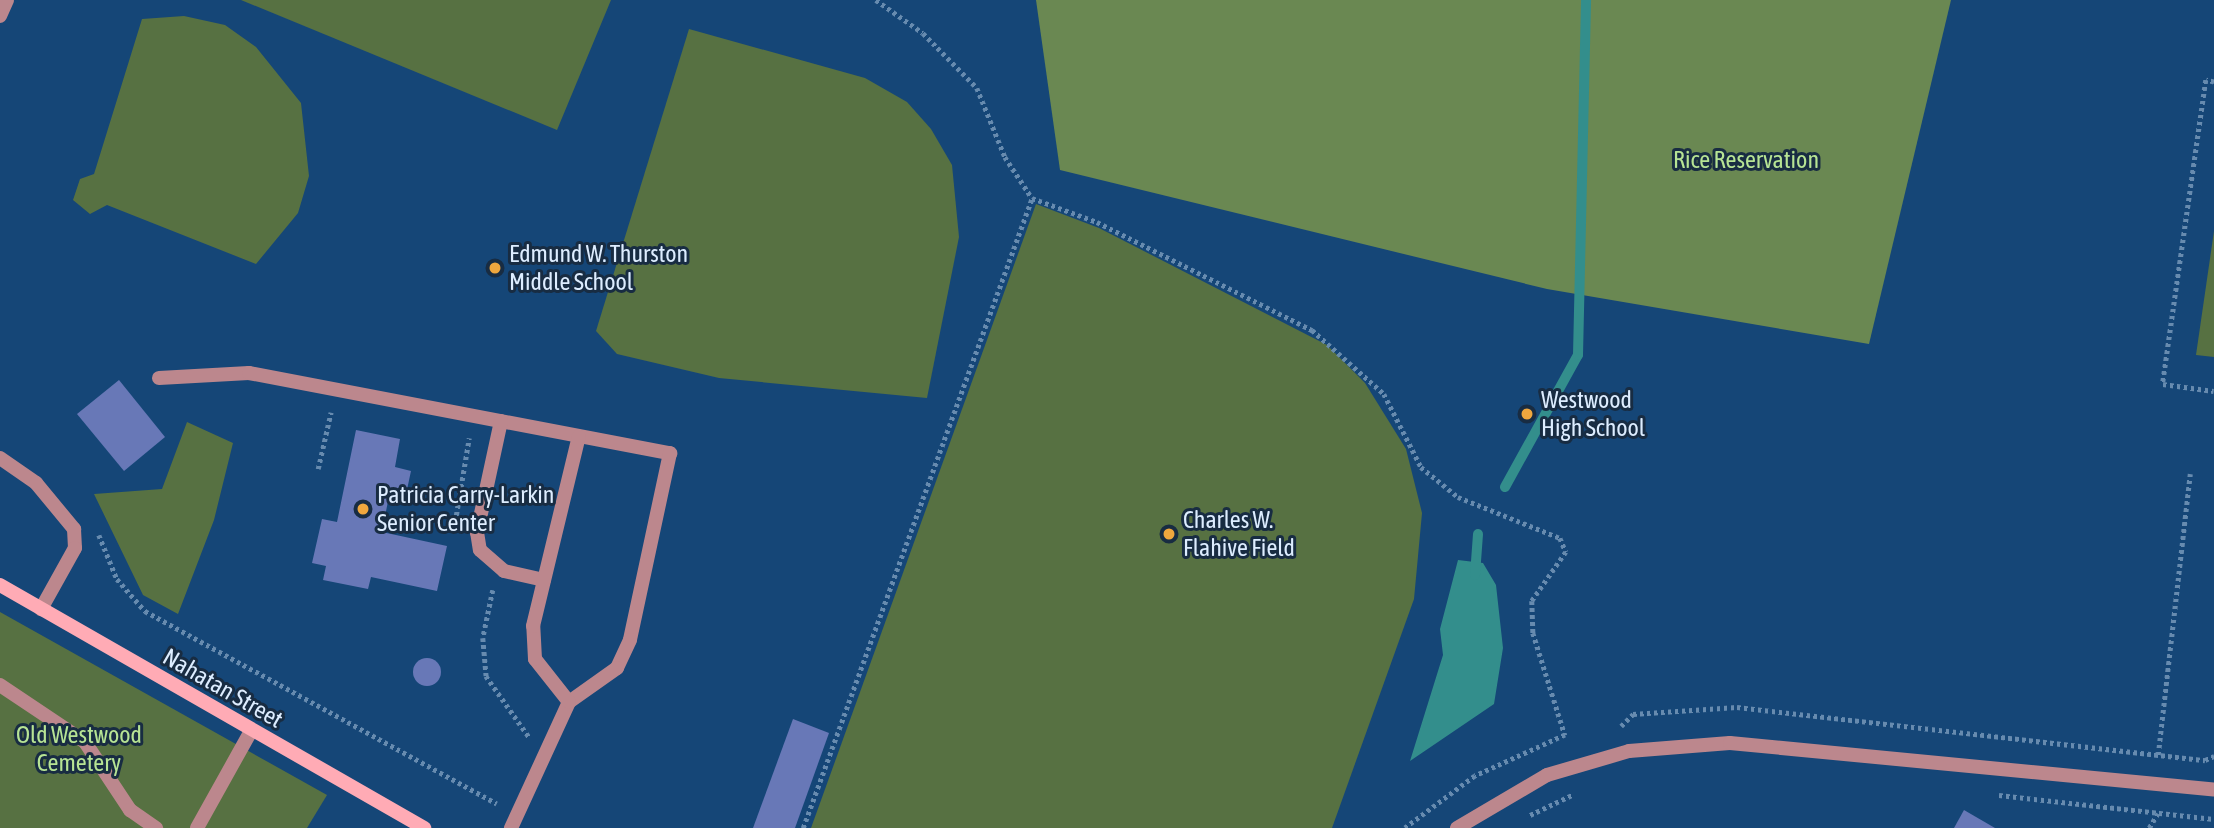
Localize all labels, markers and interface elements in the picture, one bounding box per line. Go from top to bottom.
park label: Rice Reservation [1673,146,1819,174]
place label: Edmund W. Thurston Middle School [509,240,688,296]
marker: Edmund W. Thurston Middle School [487,260,503,276]
place label: Westwood High School [1541,386,1645,442]
marker: Westwood High School [1519,406,1535,422]
place label: Patricia Carry-Larkin Senior Center [377,481,554,537]
marker: Patricia Carry-Larkin Senior Center [355,501,371,517]
place label: Charles W. Flahive Field [1183,506,1295,562]
marker: Charles W. Flahive Field [1161,526,1177,542]
street label: Nahatan Street [158,642,288,734]
park label: Old Westwood Cemetery [16,721,142,777]

